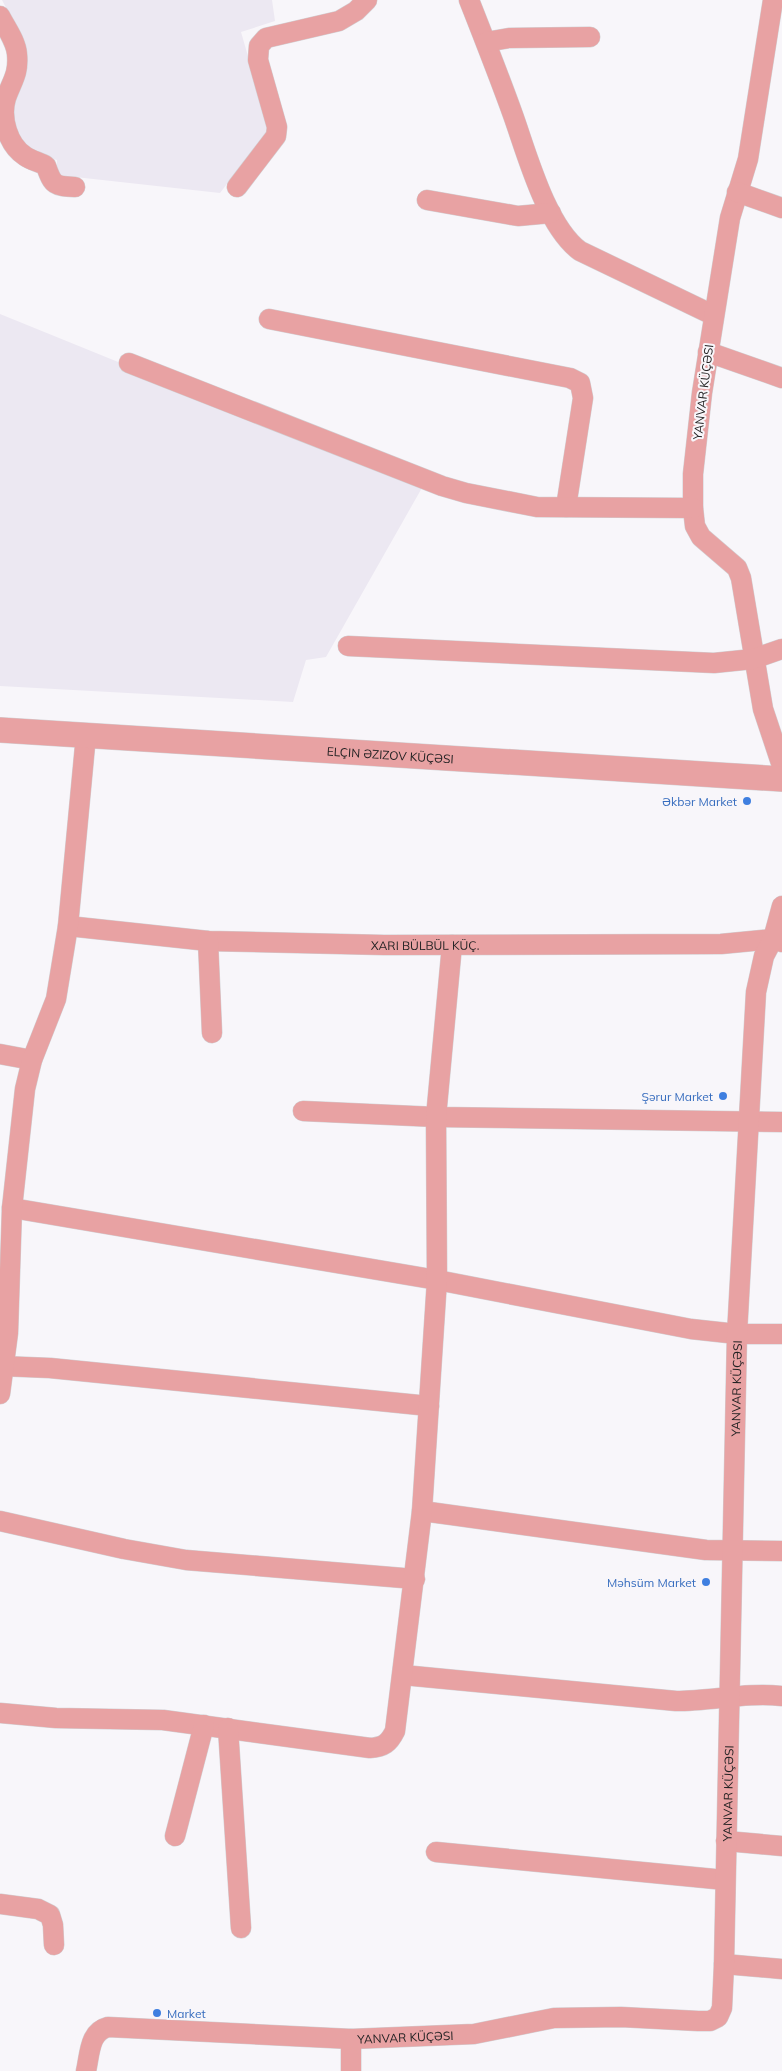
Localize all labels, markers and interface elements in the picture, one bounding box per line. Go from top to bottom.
street label: YANVAR KÜÇƏSI [690,343,716,442]
street label: ELÇIN ƏZIZOV KÜÇƏSI [326,743,454,766]
place label: Əkbər Market [662,794,737,809]
marker: Əkbər Market [741,795,753,807]
street label: XARI BÜLBÜL KÜÇ. [371,937,479,953]
place label: Şərur Market [642,1089,713,1104]
marker: Şərur Market [717,1090,729,1102]
street label: YANVAR KÜÇƏSI [727,1340,744,1438]
place label: Məhsüm Market [607,1575,696,1590]
marker: Məhsüm Market [700,1576,712,1588]
street label: YANVAR KÜÇƏSI [719,1745,736,1843]
place label: Market [167,2006,206,2021]
marker: Market [151,2007,163,2019]
street label: YANVAR KÜÇƏSI [356,2027,454,2046]

